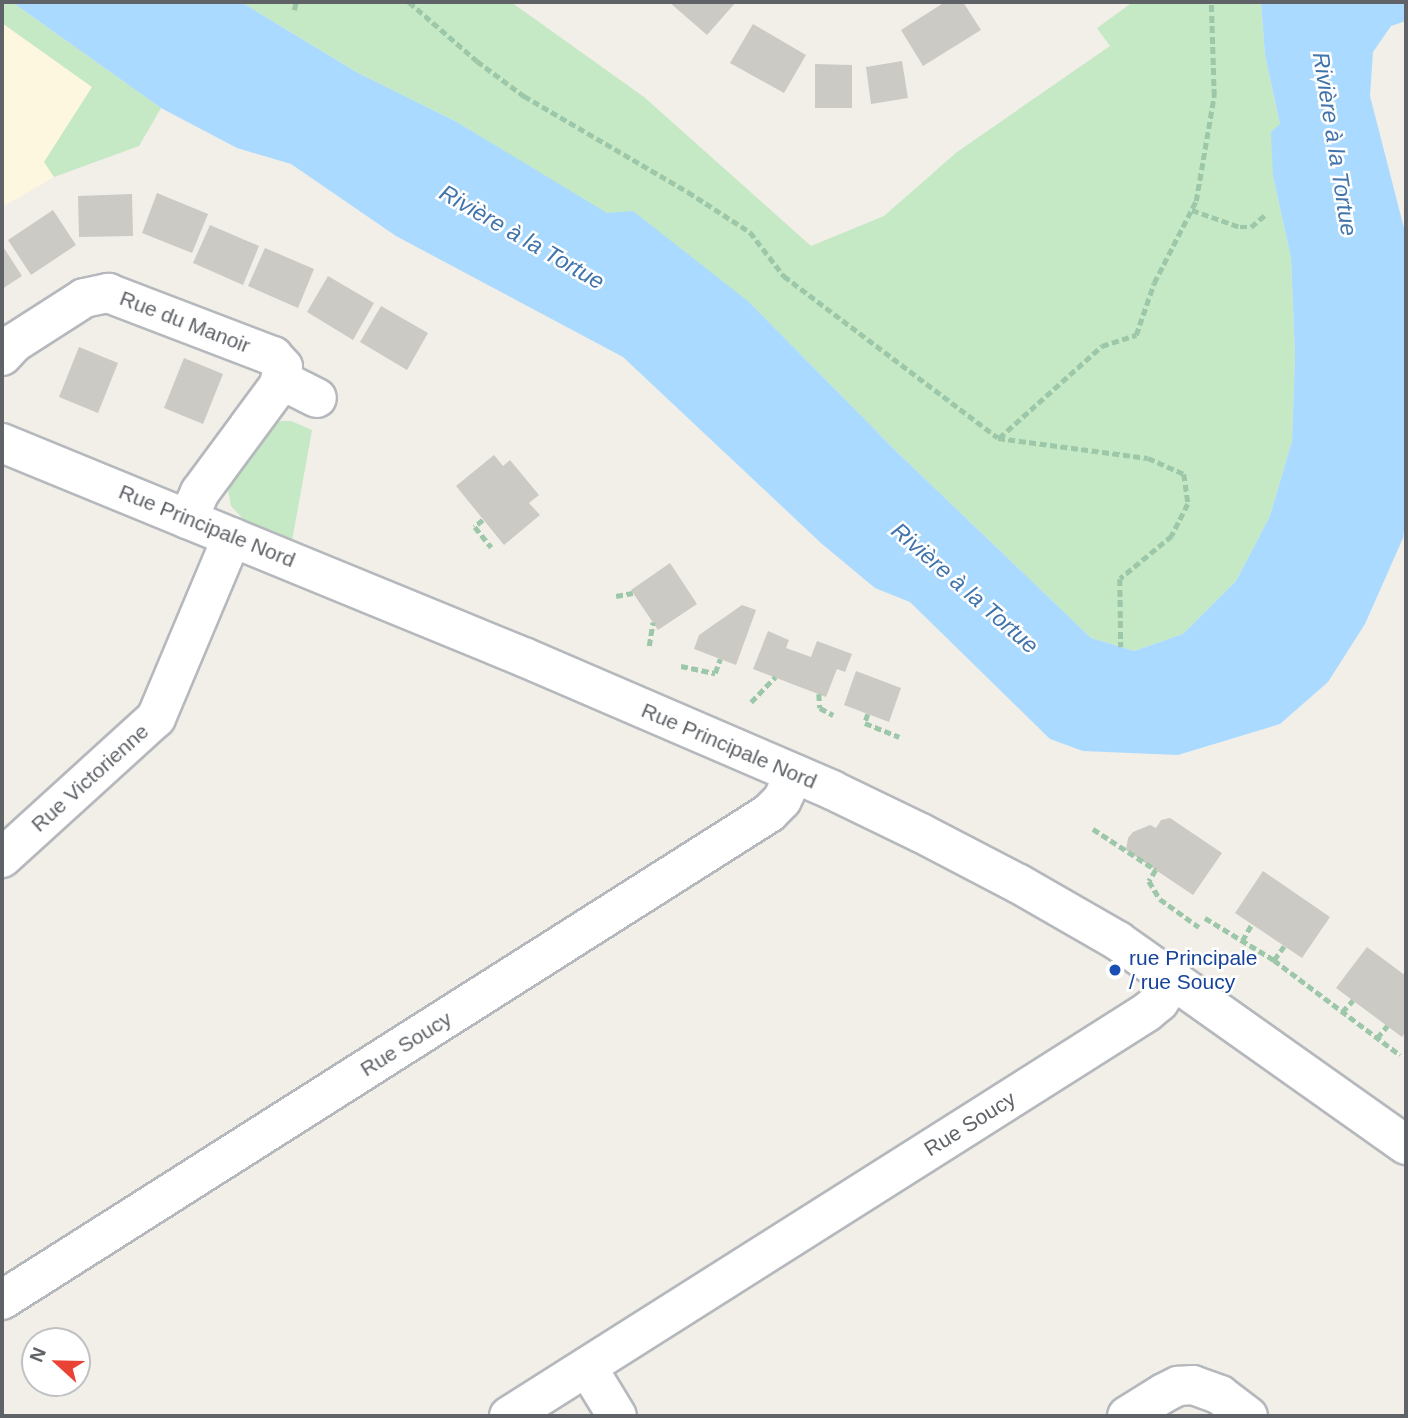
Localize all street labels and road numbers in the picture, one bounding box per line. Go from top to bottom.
street label: Rue du Manoir [116,286,254,358]
street label: Rue Principale Nord [115,479,299,573]
street label: Rue Principale Nord [638,698,820,794]
street label: Rue Victorienne [26,719,154,837]
street label: Rue Soucy [356,1006,456,1082]
street label: Rue Soucy [920,1086,1020,1162]

